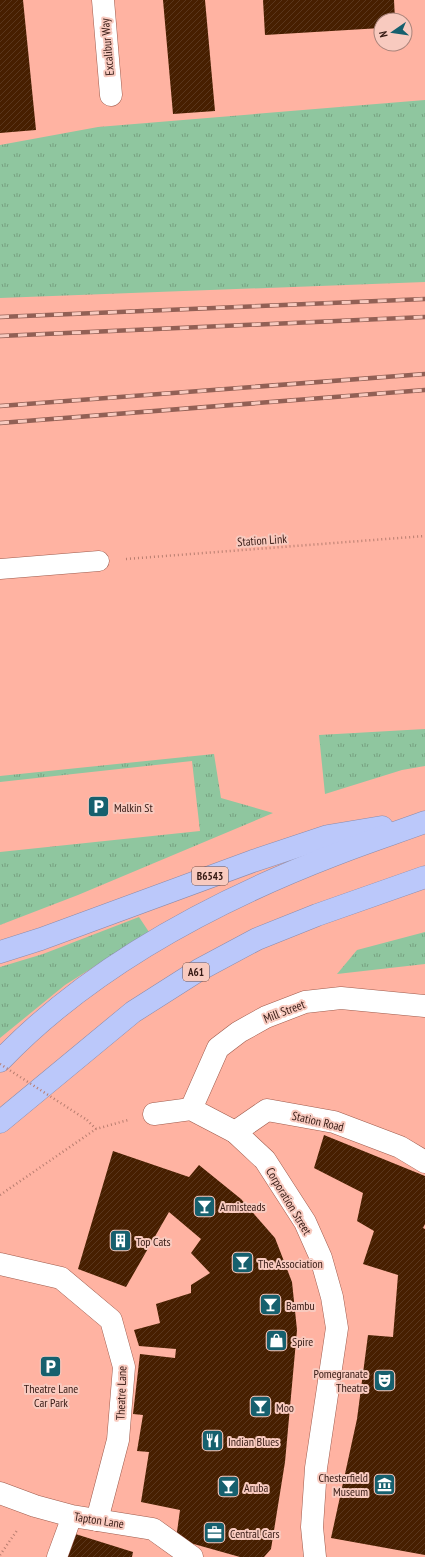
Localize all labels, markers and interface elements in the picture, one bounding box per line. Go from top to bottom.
north arrow [373,12,413,52]
street label: Excalibur Way [97,17,117,76]
text: N [376,30,391,39]
street label: Station Link [237,531,288,549]
parking icon: Malkin St [86,794,112,820]
place label: Malkin St [114,800,153,815]
road number: B6543 [192,867,228,885]
road number: A61 [183,963,209,981]
street label: Mill Street [261,996,308,1026]
street label: Station Road [291,1108,345,1134]
street label: Corporation Street [263,1165,315,1238]
bar icon: Armisteads [191,1193,217,1219]
place label: Armisteads [220,1199,266,1214]
building icon: Top Cats [107,1228,133,1254]
place label: Top Cats [136,1234,171,1249]
bar icon: The Association [229,1250,255,1276]
place label: The Association [258,1256,323,1271]
bar icon: Bambu [257,1292,283,1318]
place label: Bambu [286,1298,315,1313]
shop icon: Spire [263,1328,289,1354]
place label: Spire [292,1334,313,1349]
parking icon: Theatre Lane Car Park [38,1354,64,1380]
street label: Theatre Lane [113,1366,129,1420]
place label: Pomegranate Theatre [314,1366,368,1395]
theatre icon: Pomegranate Theatre [371,1367,397,1393]
place label: Theatre Lane Car Park [24,1381,78,1410]
bar icon: Moo [248,1394,274,1420]
place label: Moo [276,1400,294,1415]
restaurant icon: Indian Blues [200,1428,226,1454]
place label: Indian Blues [228,1434,279,1449]
place label: Chesterfield Museum [319,1470,368,1499]
museum icon: Chesterfield Museum [371,1471,397,1497]
bar icon: Aruba [215,1474,241,1500]
place label: Aruba [244,1480,268,1495]
street label: Tapton Lane [73,1509,125,1531]
office icon: Central Cars [202,1520,228,1546]
place label: Central Cars [230,1526,280,1541]

